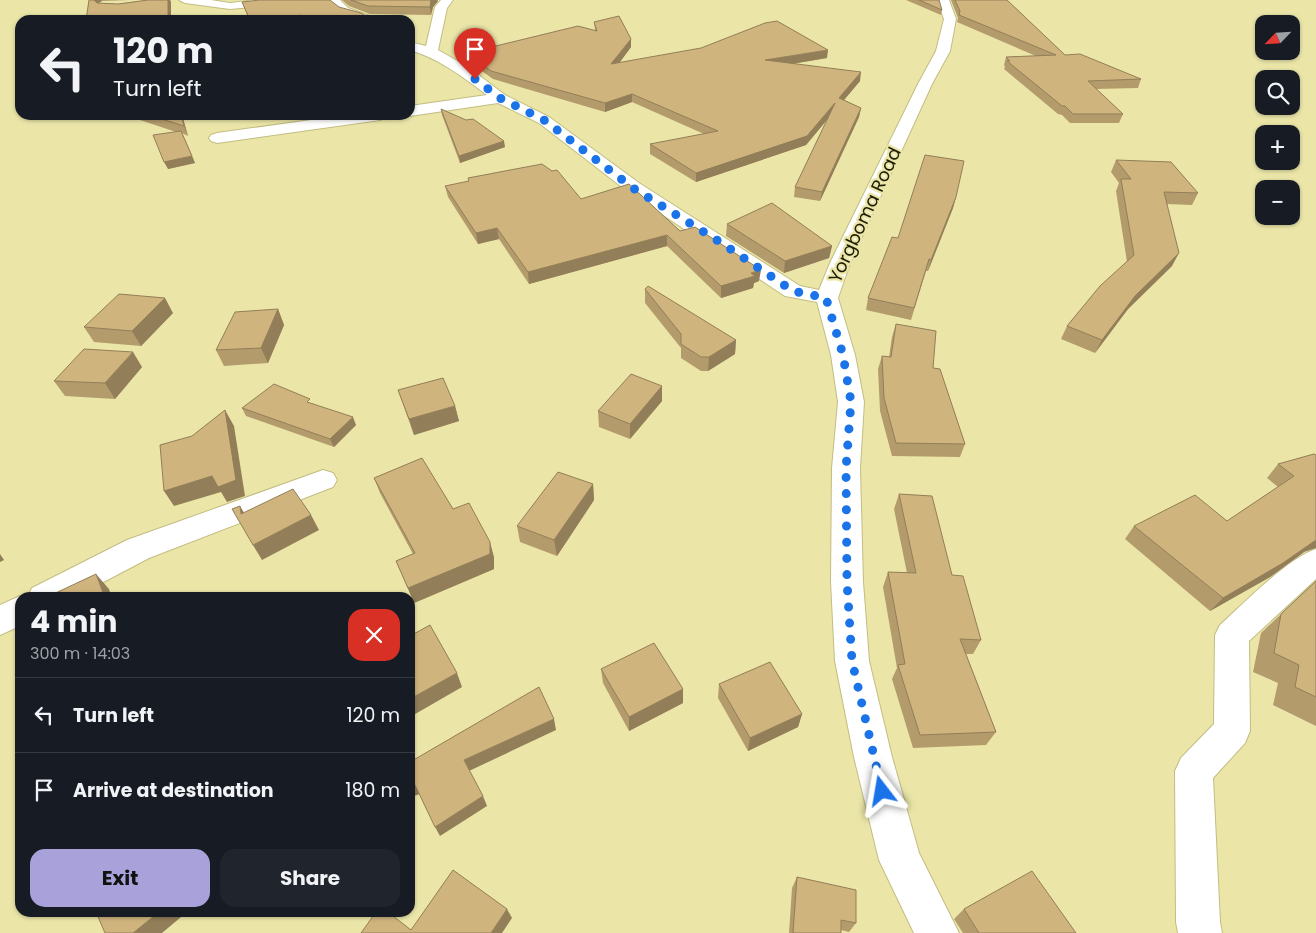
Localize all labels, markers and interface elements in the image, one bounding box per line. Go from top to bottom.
north arrow [1255,15,1300,60]
map controls [1255,15,1300,225]
text: 120 m [113,26,213,75]
pin [454,28,496,79]
icon: left [30,35,95,100]
icon: arrive [461,35,489,63]
button: search [1255,70,1300,115]
text: Turn left [113,73,201,104]
button: + [1255,125,1300,170]
street label: Yorgboma Road [822,143,907,287]
button: − [1255,180,1300,225]
text: 4 min [30,600,118,643]
button: close [348,609,400,661]
text: 300 m · 14:03 [30,642,130,665]
icon: left [30,701,58,729]
text: Turn left [73,702,154,729]
text: 120 m [346,702,400,729]
position arrow [855,764,907,816]
icon: arrive [30,776,58,804]
text: Arrive at destination [73,777,274,804]
text: 180 m [345,777,400,804]
button: Exit [30,849,210,907]
button: Share [220,849,400,907]

